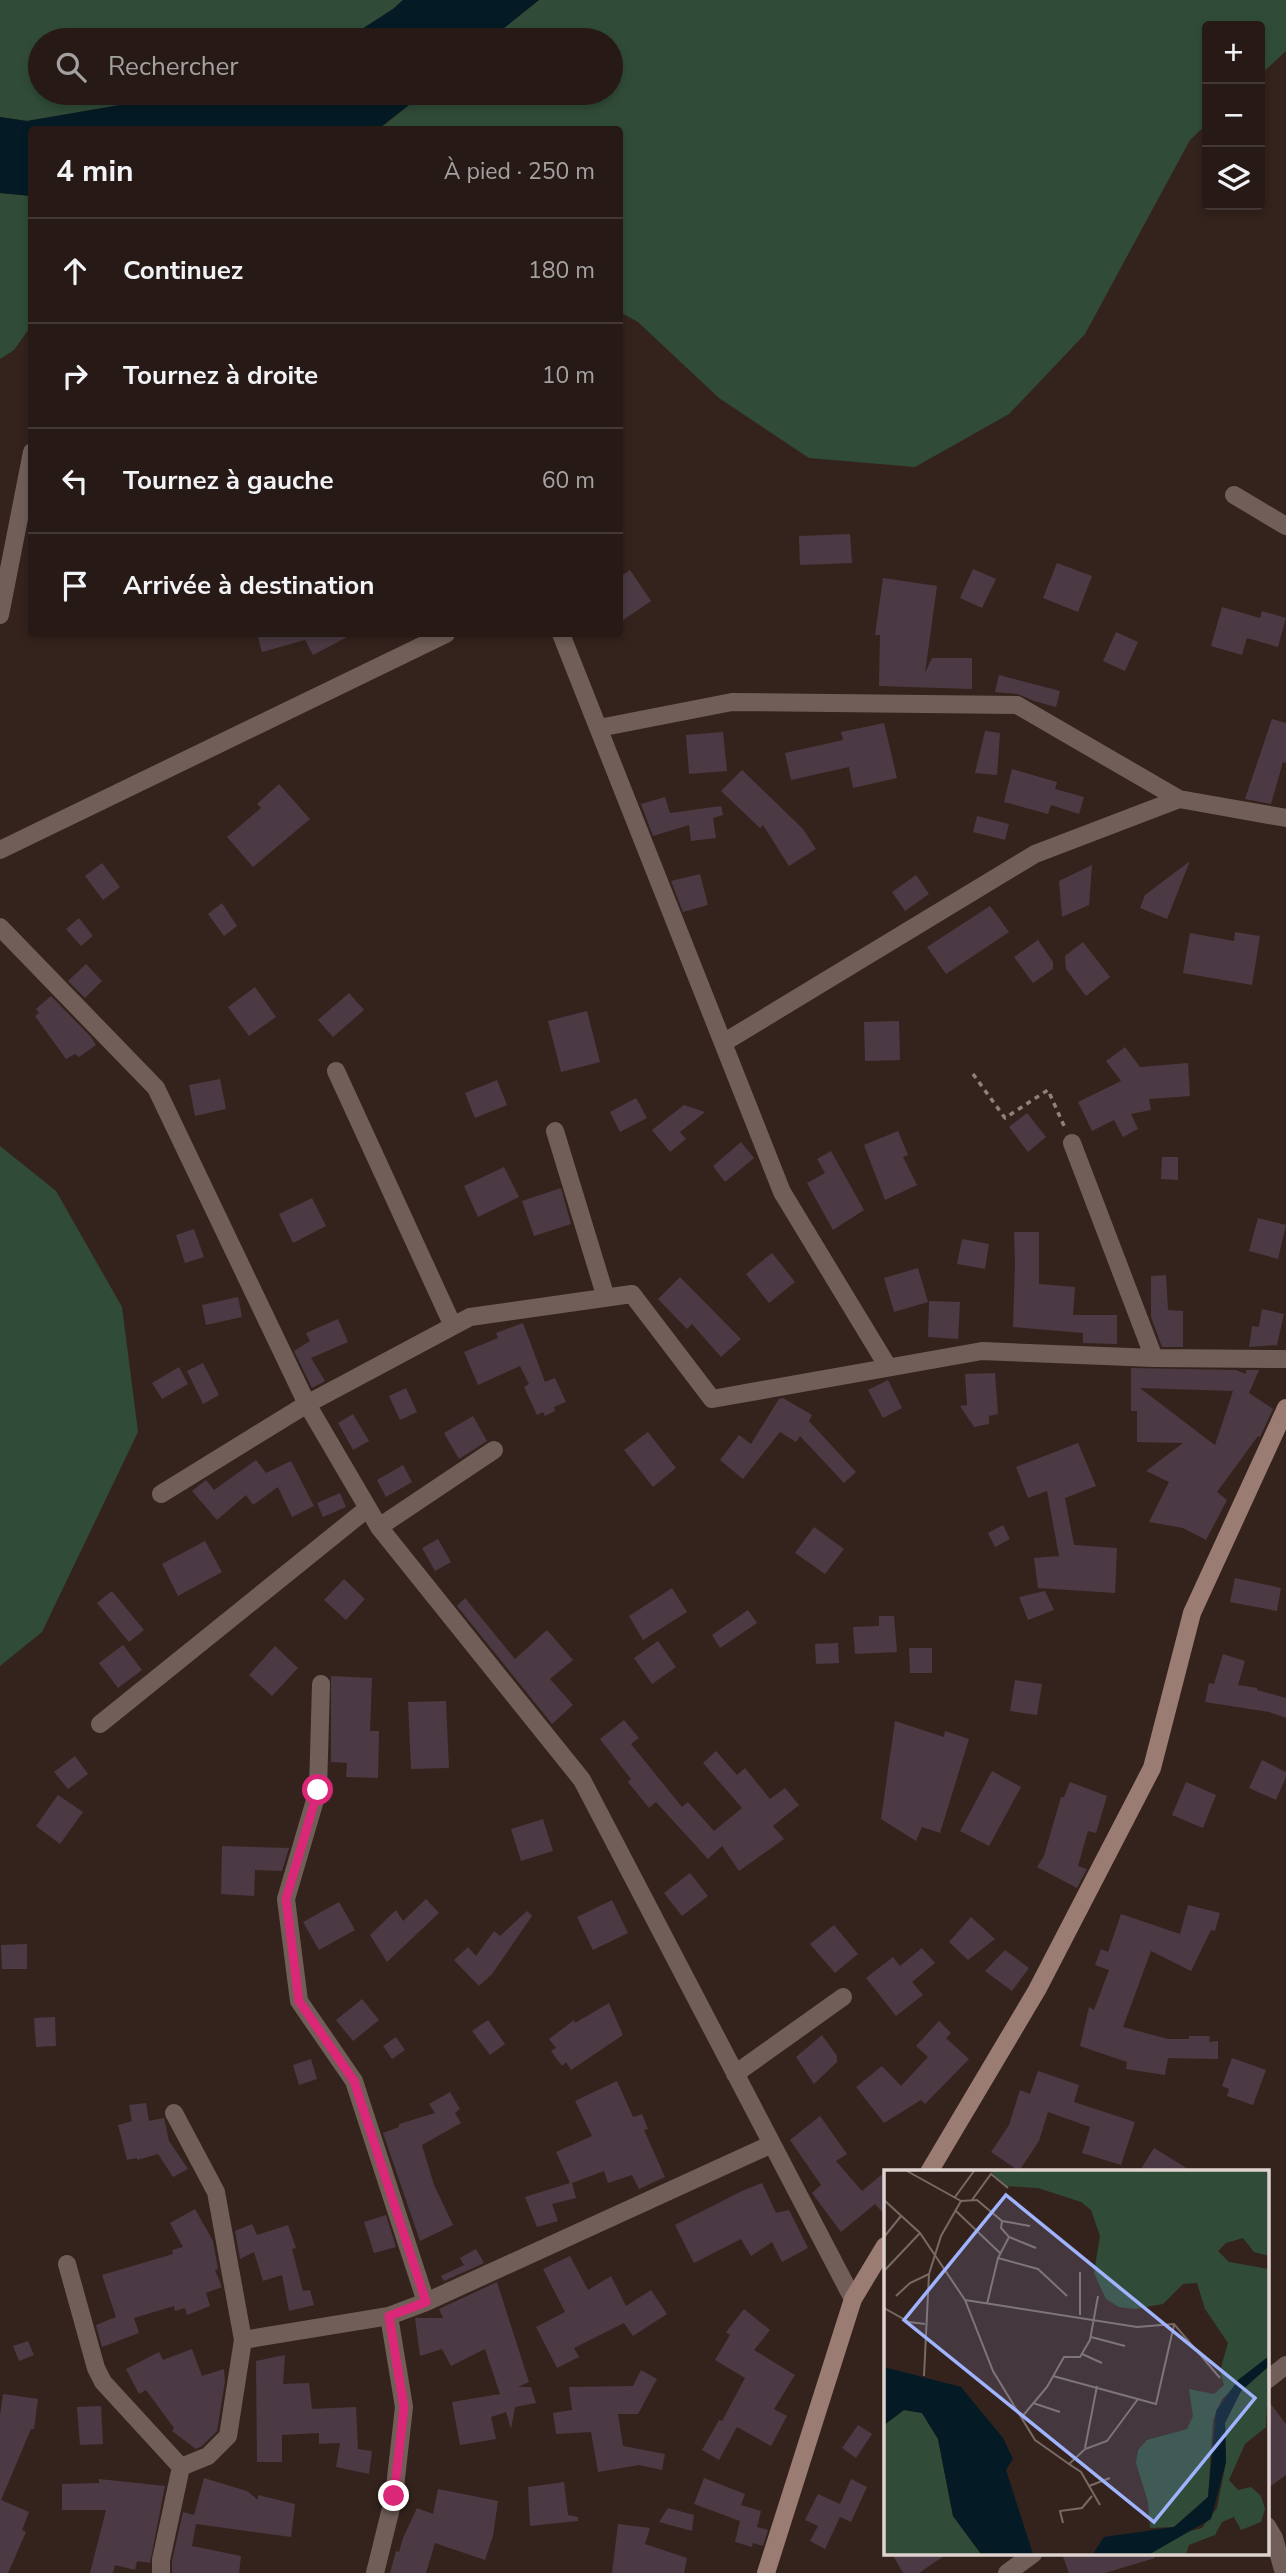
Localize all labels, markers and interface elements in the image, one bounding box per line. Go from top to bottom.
map controls [1202,21,1265,210]
button: + [1202,21,1265,84]
search box [28,28,623,105]
icon: search [52,48,90,86]
text: Rechercher [108,49,239,84]
button: − [1202,84,1265,147]
button: layers [1202,147,1265,210]
text: 4 min [56,151,134,192]
text: À pied · 250 m [444,156,595,187]
icon: ahead [56,252,94,290]
text: Continuez [123,253,243,288]
text: 180 m [528,255,595,286]
icon: right [56,357,94,395]
text: Tournez à droite [123,358,318,393]
text: 10 m [542,360,595,391]
icon: left [56,462,94,500]
text: Tournez à gauche [123,463,334,498]
text: 60 m [542,465,595,496]
icon: arrive [56,567,94,605]
text: Arrivée à destination [123,568,374,603]
route start [302,1774,333,1805]
inset map [884,2170,1268,2556]
route end [378,2480,409,2511]

